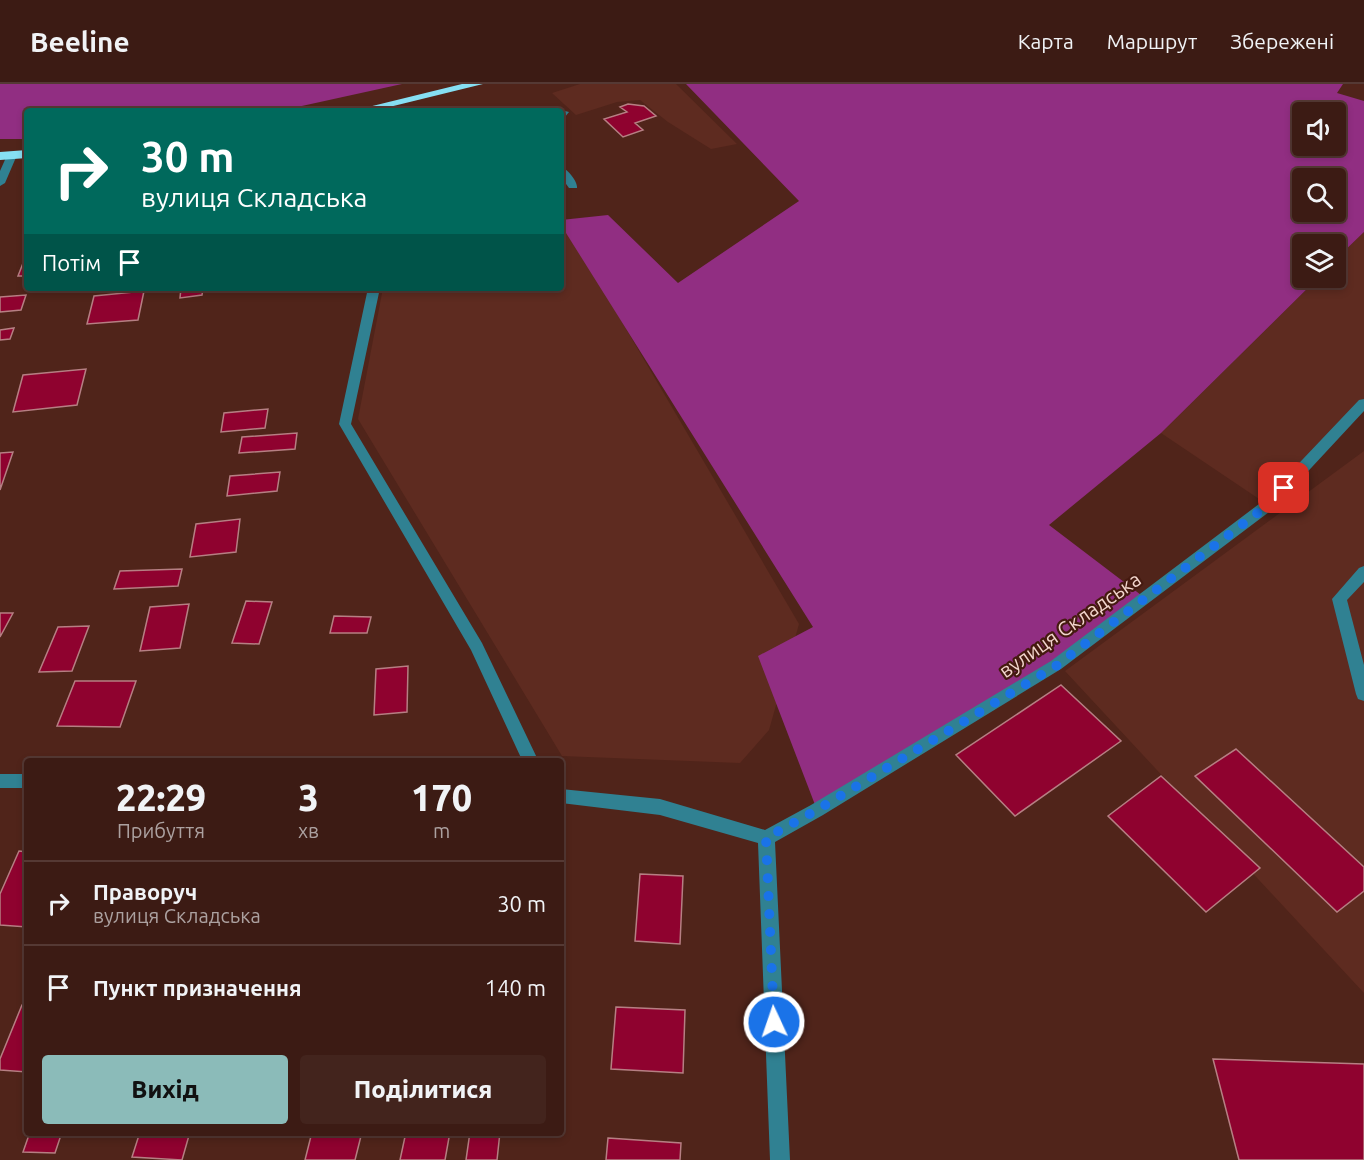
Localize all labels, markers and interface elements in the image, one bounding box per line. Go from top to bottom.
text: Beeline [30,26,130,57]
text: Карта [1018,29,1074,53]
text: Маршрут [1107,29,1197,53]
text: Збережені [1230,29,1334,53]
map controls [1292,102,1346,288]
button: sound [1292,102,1346,156]
icon: right [42,132,120,210]
text: 30 m [141,133,235,180]
button: search [1292,168,1346,222]
text: вулиця Складська [141,182,367,212]
button: layers [1292,234,1346,288]
icon: arrive [113,246,146,279]
text: Потім [42,250,101,275]
pin [1258,462,1309,513]
icon: arrive [1267,471,1300,504]
street label: вулиця Складська [994,567,1145,682]
text: 22:29 [116,777,206,818]
text: 3 [298,777,319,818]
text: 170 [411,777,472,818]
text: Прибуття [117,819,205,842]
text: хв [298,819,319,842]
text: m [433,819,450,842]
text: Праворуч [93,879,197,904]
icon: right [42,887,75,920]
text: 30 m [497,891,546,916]
text: вулиця Складська [93,904,261,927]
icon: arrive [42,971,75,1004]
text: Пункт призначення [93,975,302,1000]
text: 140 m [485,975,546,1000]
position arrow [742,990,806,1054]
button: Вихід [42,1055,288,1124]
button: Поділитися [300,1055,546,1124]

